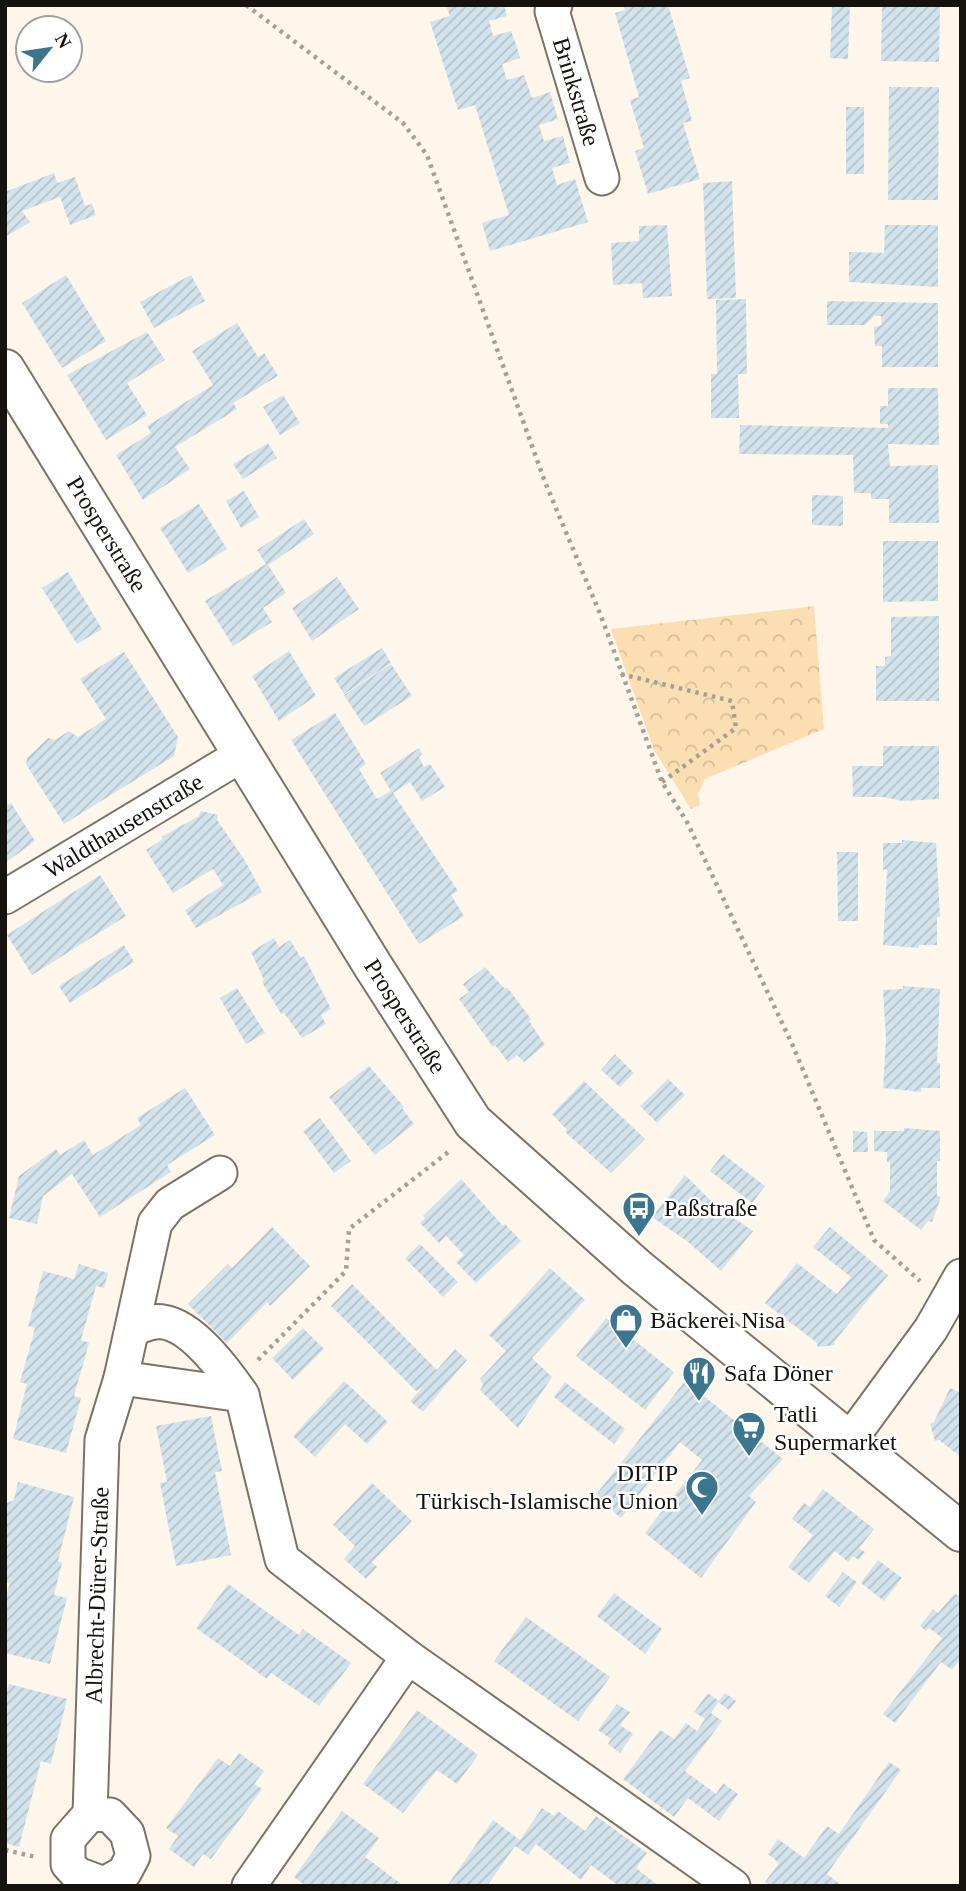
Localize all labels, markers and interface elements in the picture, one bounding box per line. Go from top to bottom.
north arrow [14,14,84,84]
text: N [51,30,76,52]
street label: Brinkstraße [548,34,605,149]
street label: Prosperstraße [61,472,152,597]
street label: Waldthausenstraße [39,768,207,884]
street label: Prosperstraße [359,954,451,1078]
bus stop icon: Paßstraße [620,1189,658,1238]
place label: Paßstraße [664,1195,757,1221]
shop icon: Bäckerei Nisa [607,1301,645,1350]
place label: Bäckerei Nisa [650,1307,786,1333]
restaurant icon: Safa Döner [680,1354,718,1403]
place label: Safa Döner [724,1360,833,1386]
place label: Tatli Supermarket [774,1401,897,1455]
supermarket icon: Tatli Supermarket [730,1409,768,1458]
place label: DITIP Türkisch-Islamische Union [416,1460,678,1514]
mosque icon: DITIP Türkisch-Islamische Union [683,1468,721,1517]
street label: Albrecht-Dürer-Straße [81,1486,113,1704]

